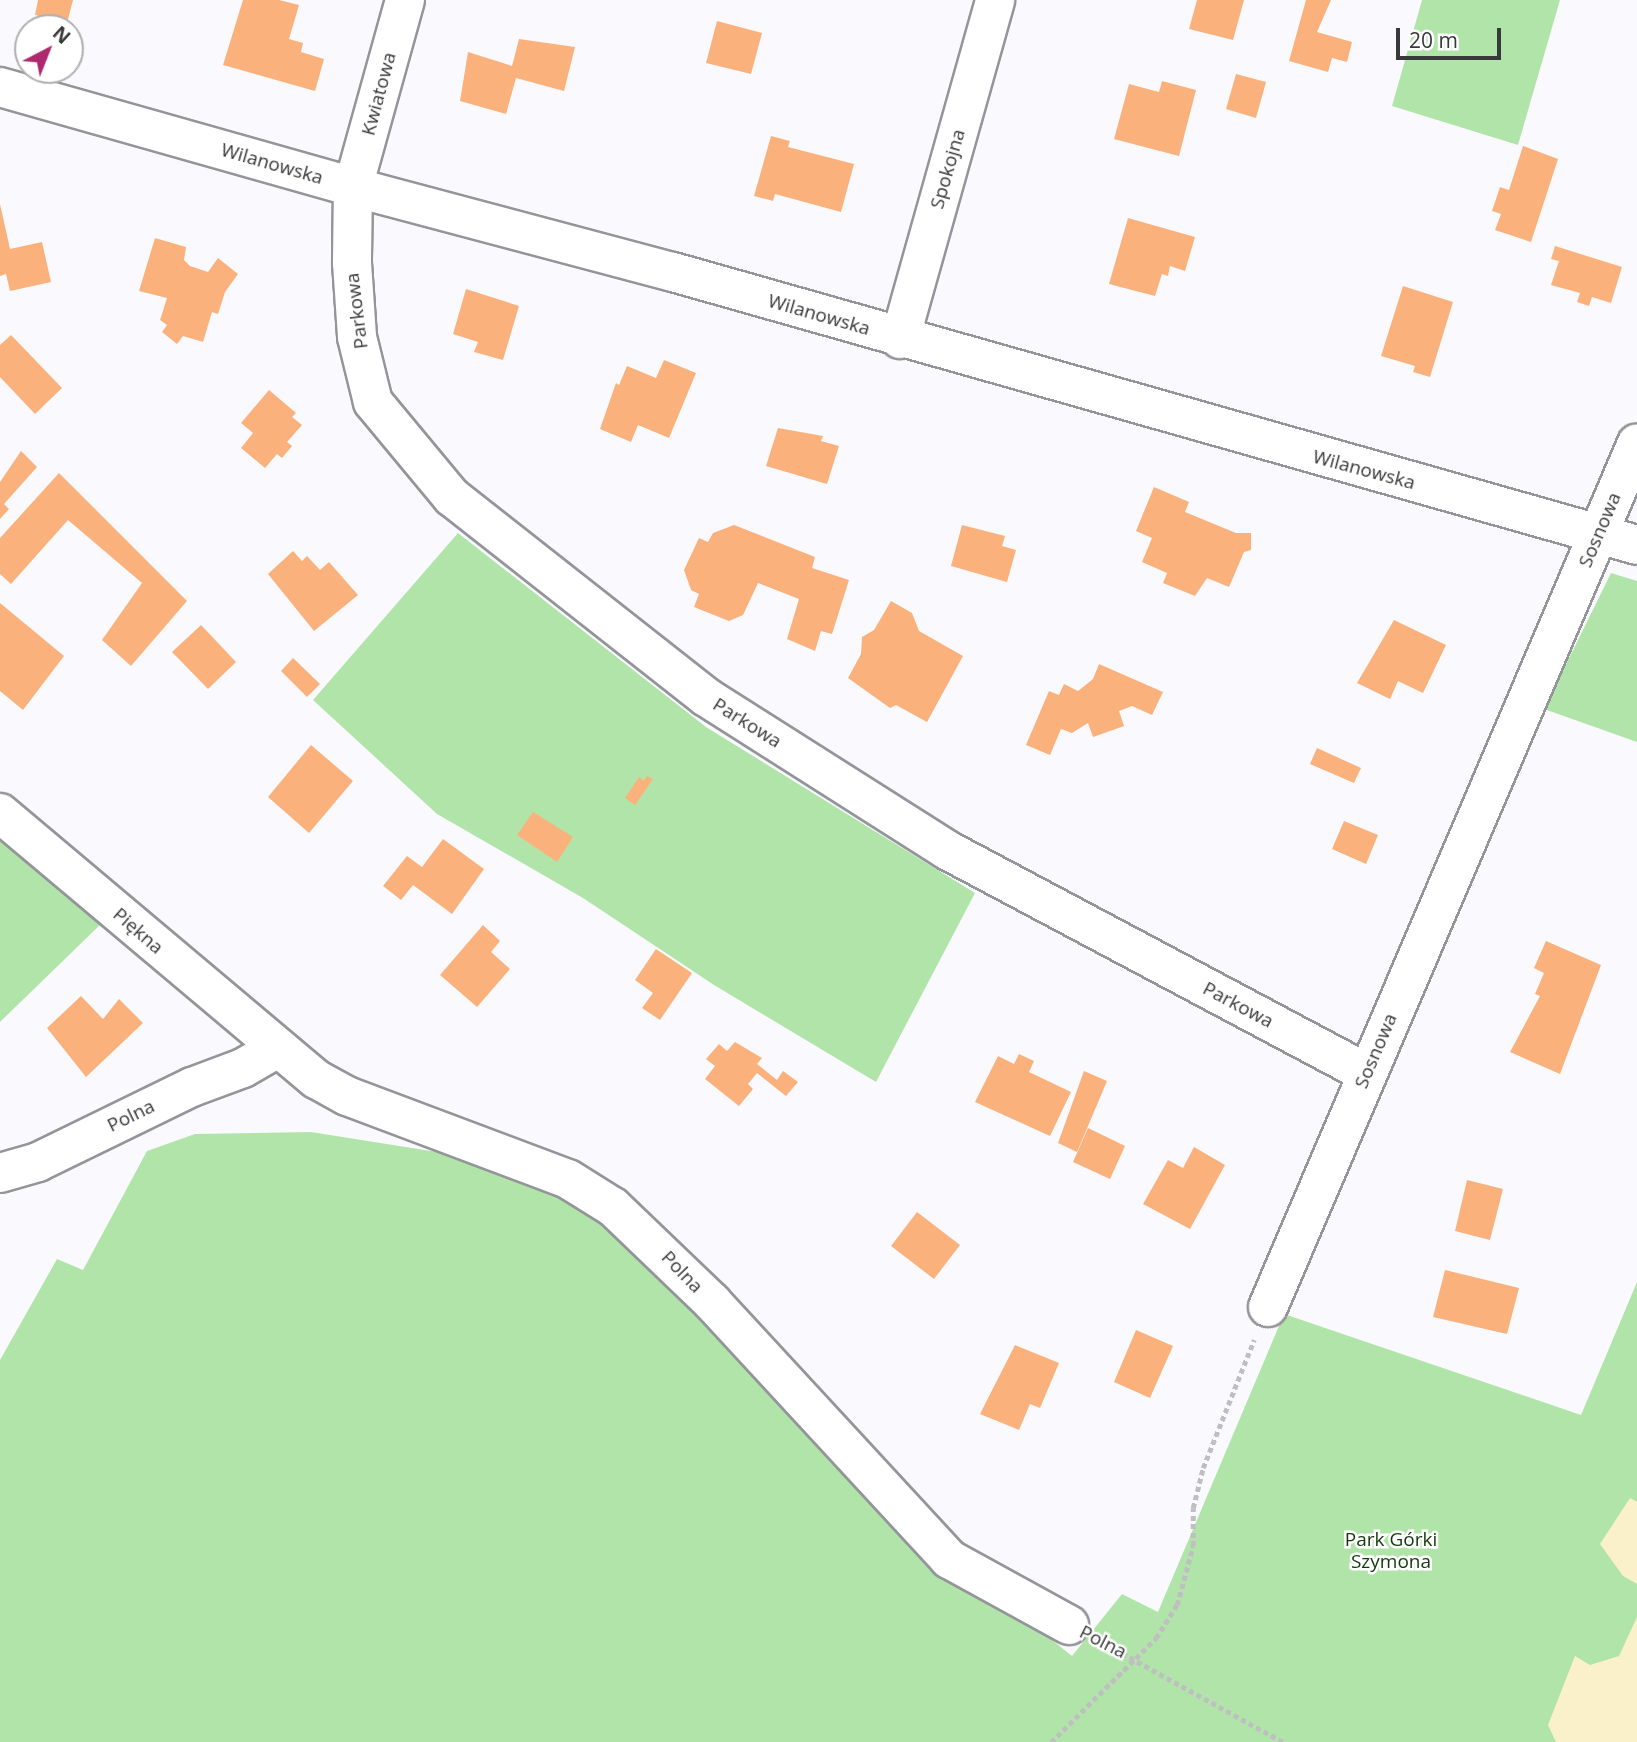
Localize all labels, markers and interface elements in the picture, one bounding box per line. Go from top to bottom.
north arrow [14,14,84,84]
scale bar [1399,14,1504,58]
text: N [47,20,76,50]
text: 20 m [1409,26,1458,54]
street label: Kwiatowa [357,50,401,138]
street label: Spokojna [926,126,970,212]
street label: Wilanowska [218,139,326,189]
street label: Parkowa [341,272,373,350]
street label: Wilanowska [765,290,873,340]
street label: Wilanowska [1310,445,1418,495]
street label: Sosnowa [1574,489,1626,571]
street label: Parkowa [709,693,785,753]
street label: Piękna [108,903,168,959]
street label: Parkowa [1199,977,1277,1033]
street label: Sosnowa [1350,1010,1402,1092]
street label: Polna [104,1095,158,1137]
street label: Polna [656,1246,708,1298]
park label: Park Górki Szymona [1345,1529,1437,1573]
street label: Polna [1076,1621,1130,1663]

